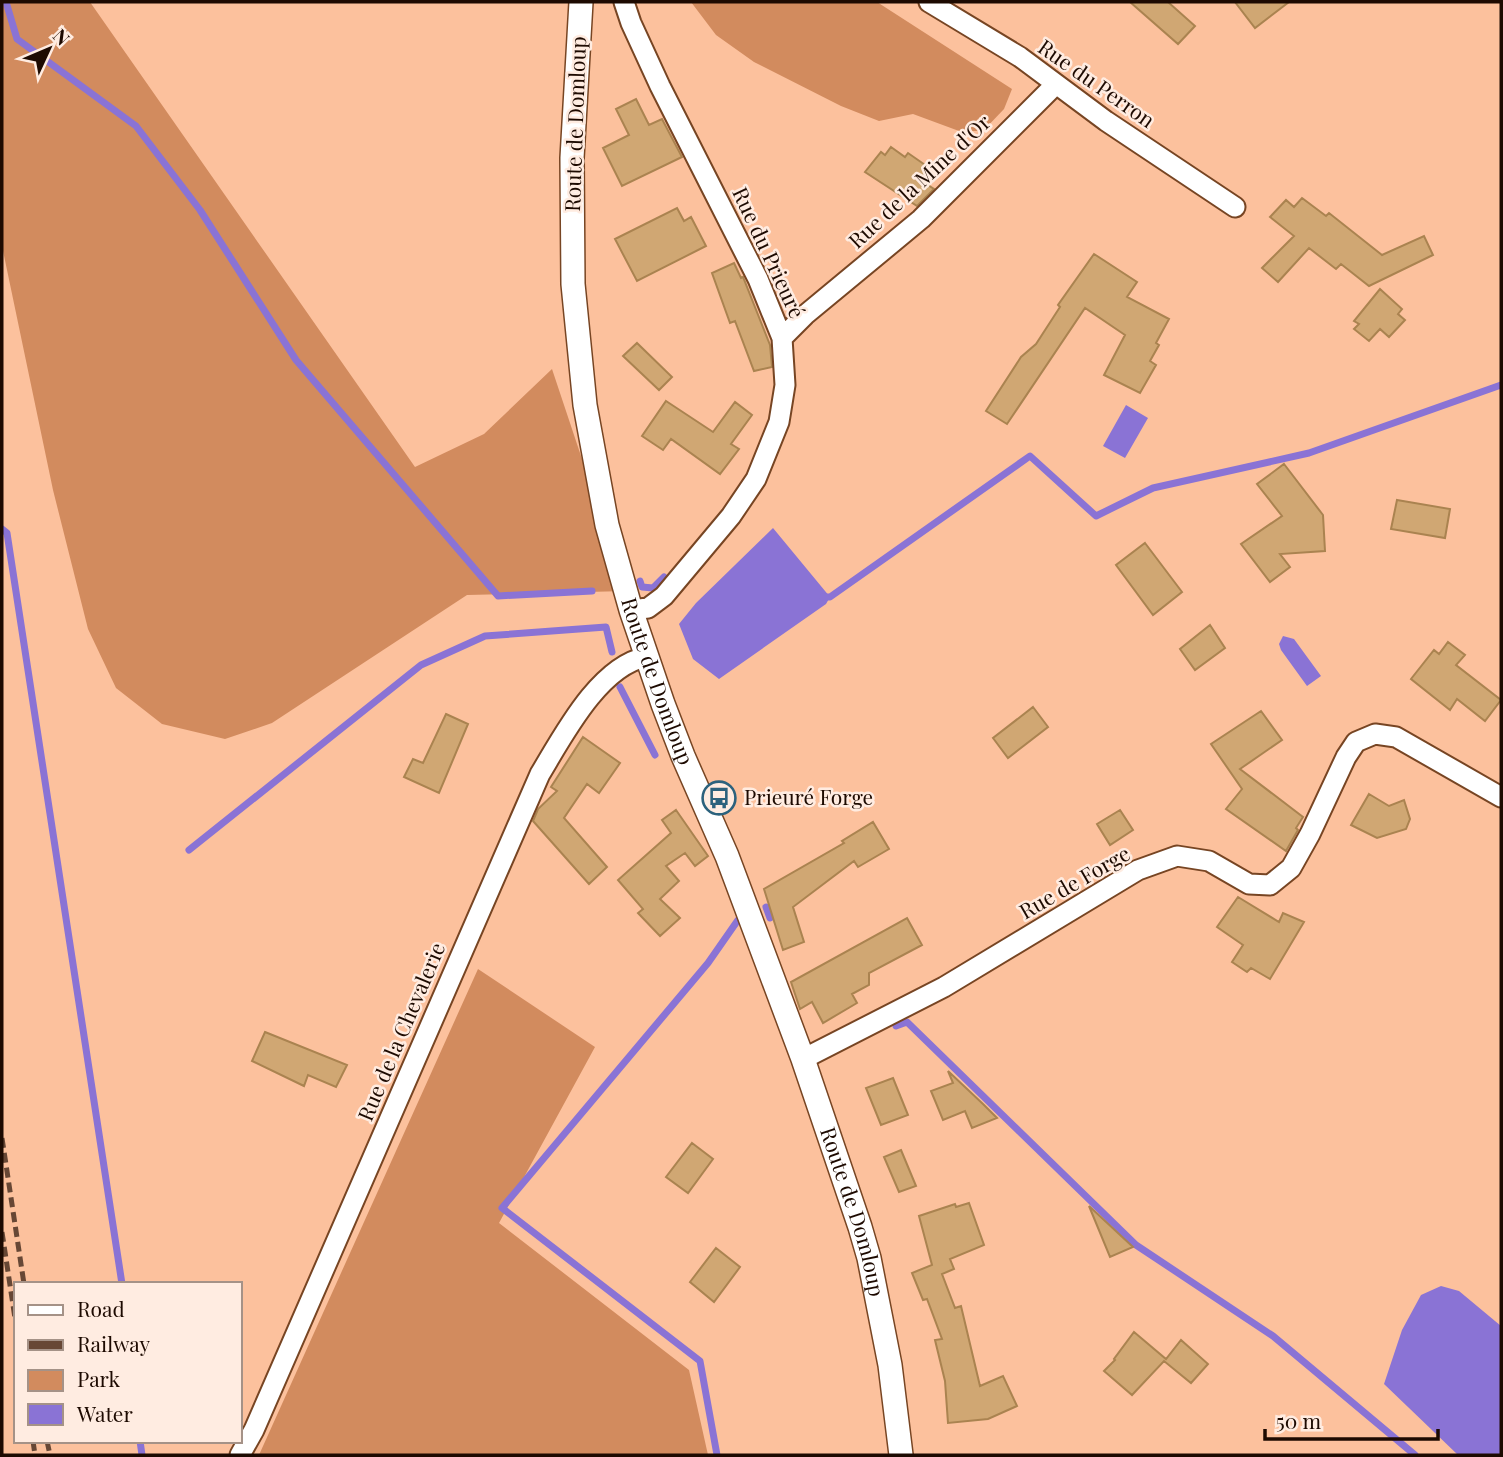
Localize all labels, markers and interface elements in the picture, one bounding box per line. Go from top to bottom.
north arrow [14,14,84,84]
text: N [48,23,76,51]
street label: Rue du Perron [1033,32,1161,133]
street label: Route de Domloup [557,36,591,212]
street label: Rue de la Mine d'Or [842,107,996,254]
street label: Rue du Prieuré [727,182,812,322]
street label: Route de Domloup [616,594,701,769]
bus stop icon: Prieuré Forge [700,779,738,817]
place label: Prieuré Forge [744,782,873,810]
street label: Rue de Forge [1014,838,1134,924]
street label: Rue de la Chevalerie [350,938,450,1125]
street label: Route de Domloup [815,1123,892,1299]
legend [14,1282,242,1443]
text: Road [77,1294,125,1322]
text: Railway [77,1329,151,1357]
text: Park [77,1364,121,1392]
scale bar [1265,1398,1438,1442]
text: Water [76,1399,133,1427]
text: 50 m [1276,1406,1322,1434]

